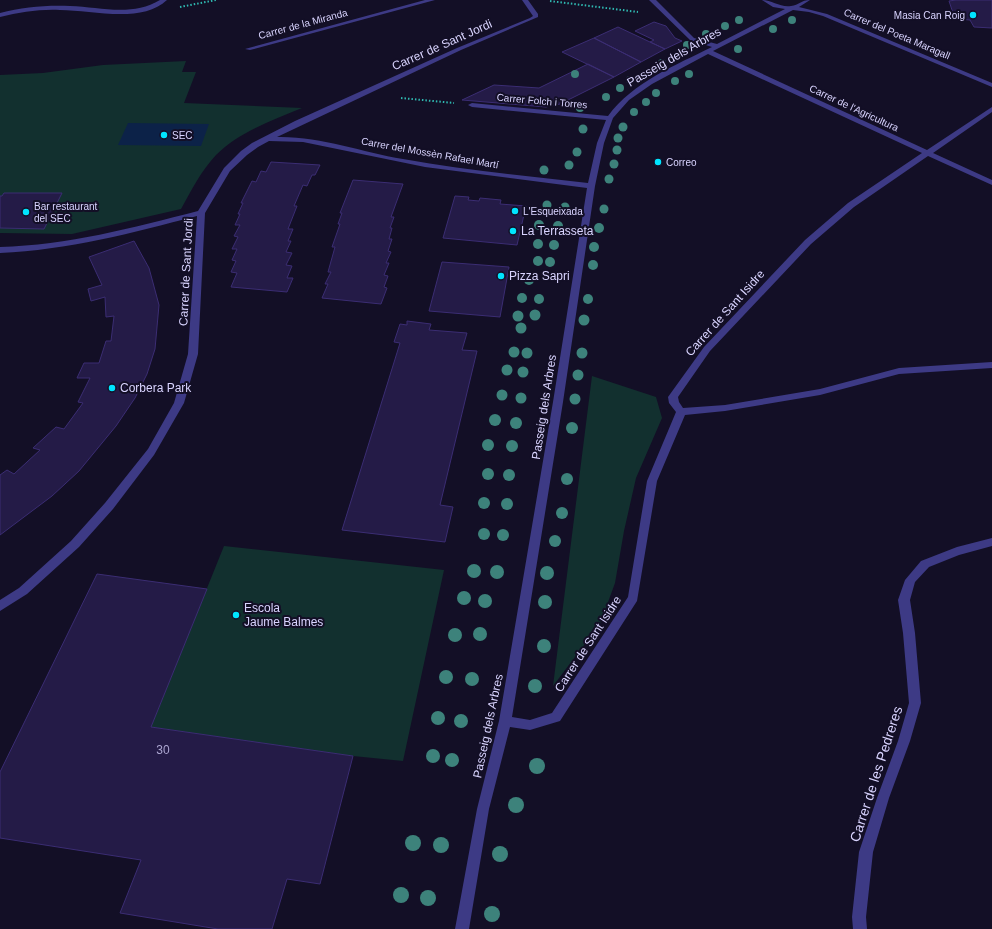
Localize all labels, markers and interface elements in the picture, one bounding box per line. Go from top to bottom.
street label: Carrer de la Miranda [257,7,349,41]
street label: Carrer del Poeta Maragall [842,7,952,61]
place label: Masia Can Roig [894,10,965,21]
marker: Masia Can Roig [968,10,978,20]
street label: Carrer de Sant Jordi [390,17,494,73]
street label: Passeig dels Arbres [625,24,723,90]
street label: Carrer de l'Agricultura [808,83,901,134]
street label: Carrer Folch i Torres [496,92,588,110]
marker: SEC [159,130,169,140]
place label: SEC [172,130,193,141]
street label: Carrer del Mossèn Rafael Martí [360,135,500,171]
marker: Correo [653,157,663,167]
place label: Correo [666,157,697,168]
place label: Bar restaurant del SEC [34,201,98,224]
marker: L'Esqueixada [510,206,520,216]
place label: L'Esqueixada [523,206,583,217]
marker: Bar restaurant del SEC [21,207,31,217]
street label: Carrer de Sant Jordi [176,218,196,326]
place label: La Terrasseta [521,224,594,238]
marker: La Terrasseta [508,226,518,236]
street label: Carrer de Sant Isidre [683,267,768,359]
place label: Pizza Sapri [509,269,570,283]
marker: Pizza Sapri [496,271,506,281]
street label: Passeig dels Arbres [529,354,559,460]
place label: Corbera Park [120,381,192,395]
marker: Corbera Park [107,383,117,393]
street label: Carrer de Sant Isidre [552,593,624,695]
place label: Escola Jaume Balmes [244,601,323,629]
marker: Escola Jaume Balmes [231,610,241,620]
street label: Passeig dels Arbres [470,673,506,779]
street label: Carrer de les Pedreres [847,704,905,844]
house number: 30 [156,743,170,757]

